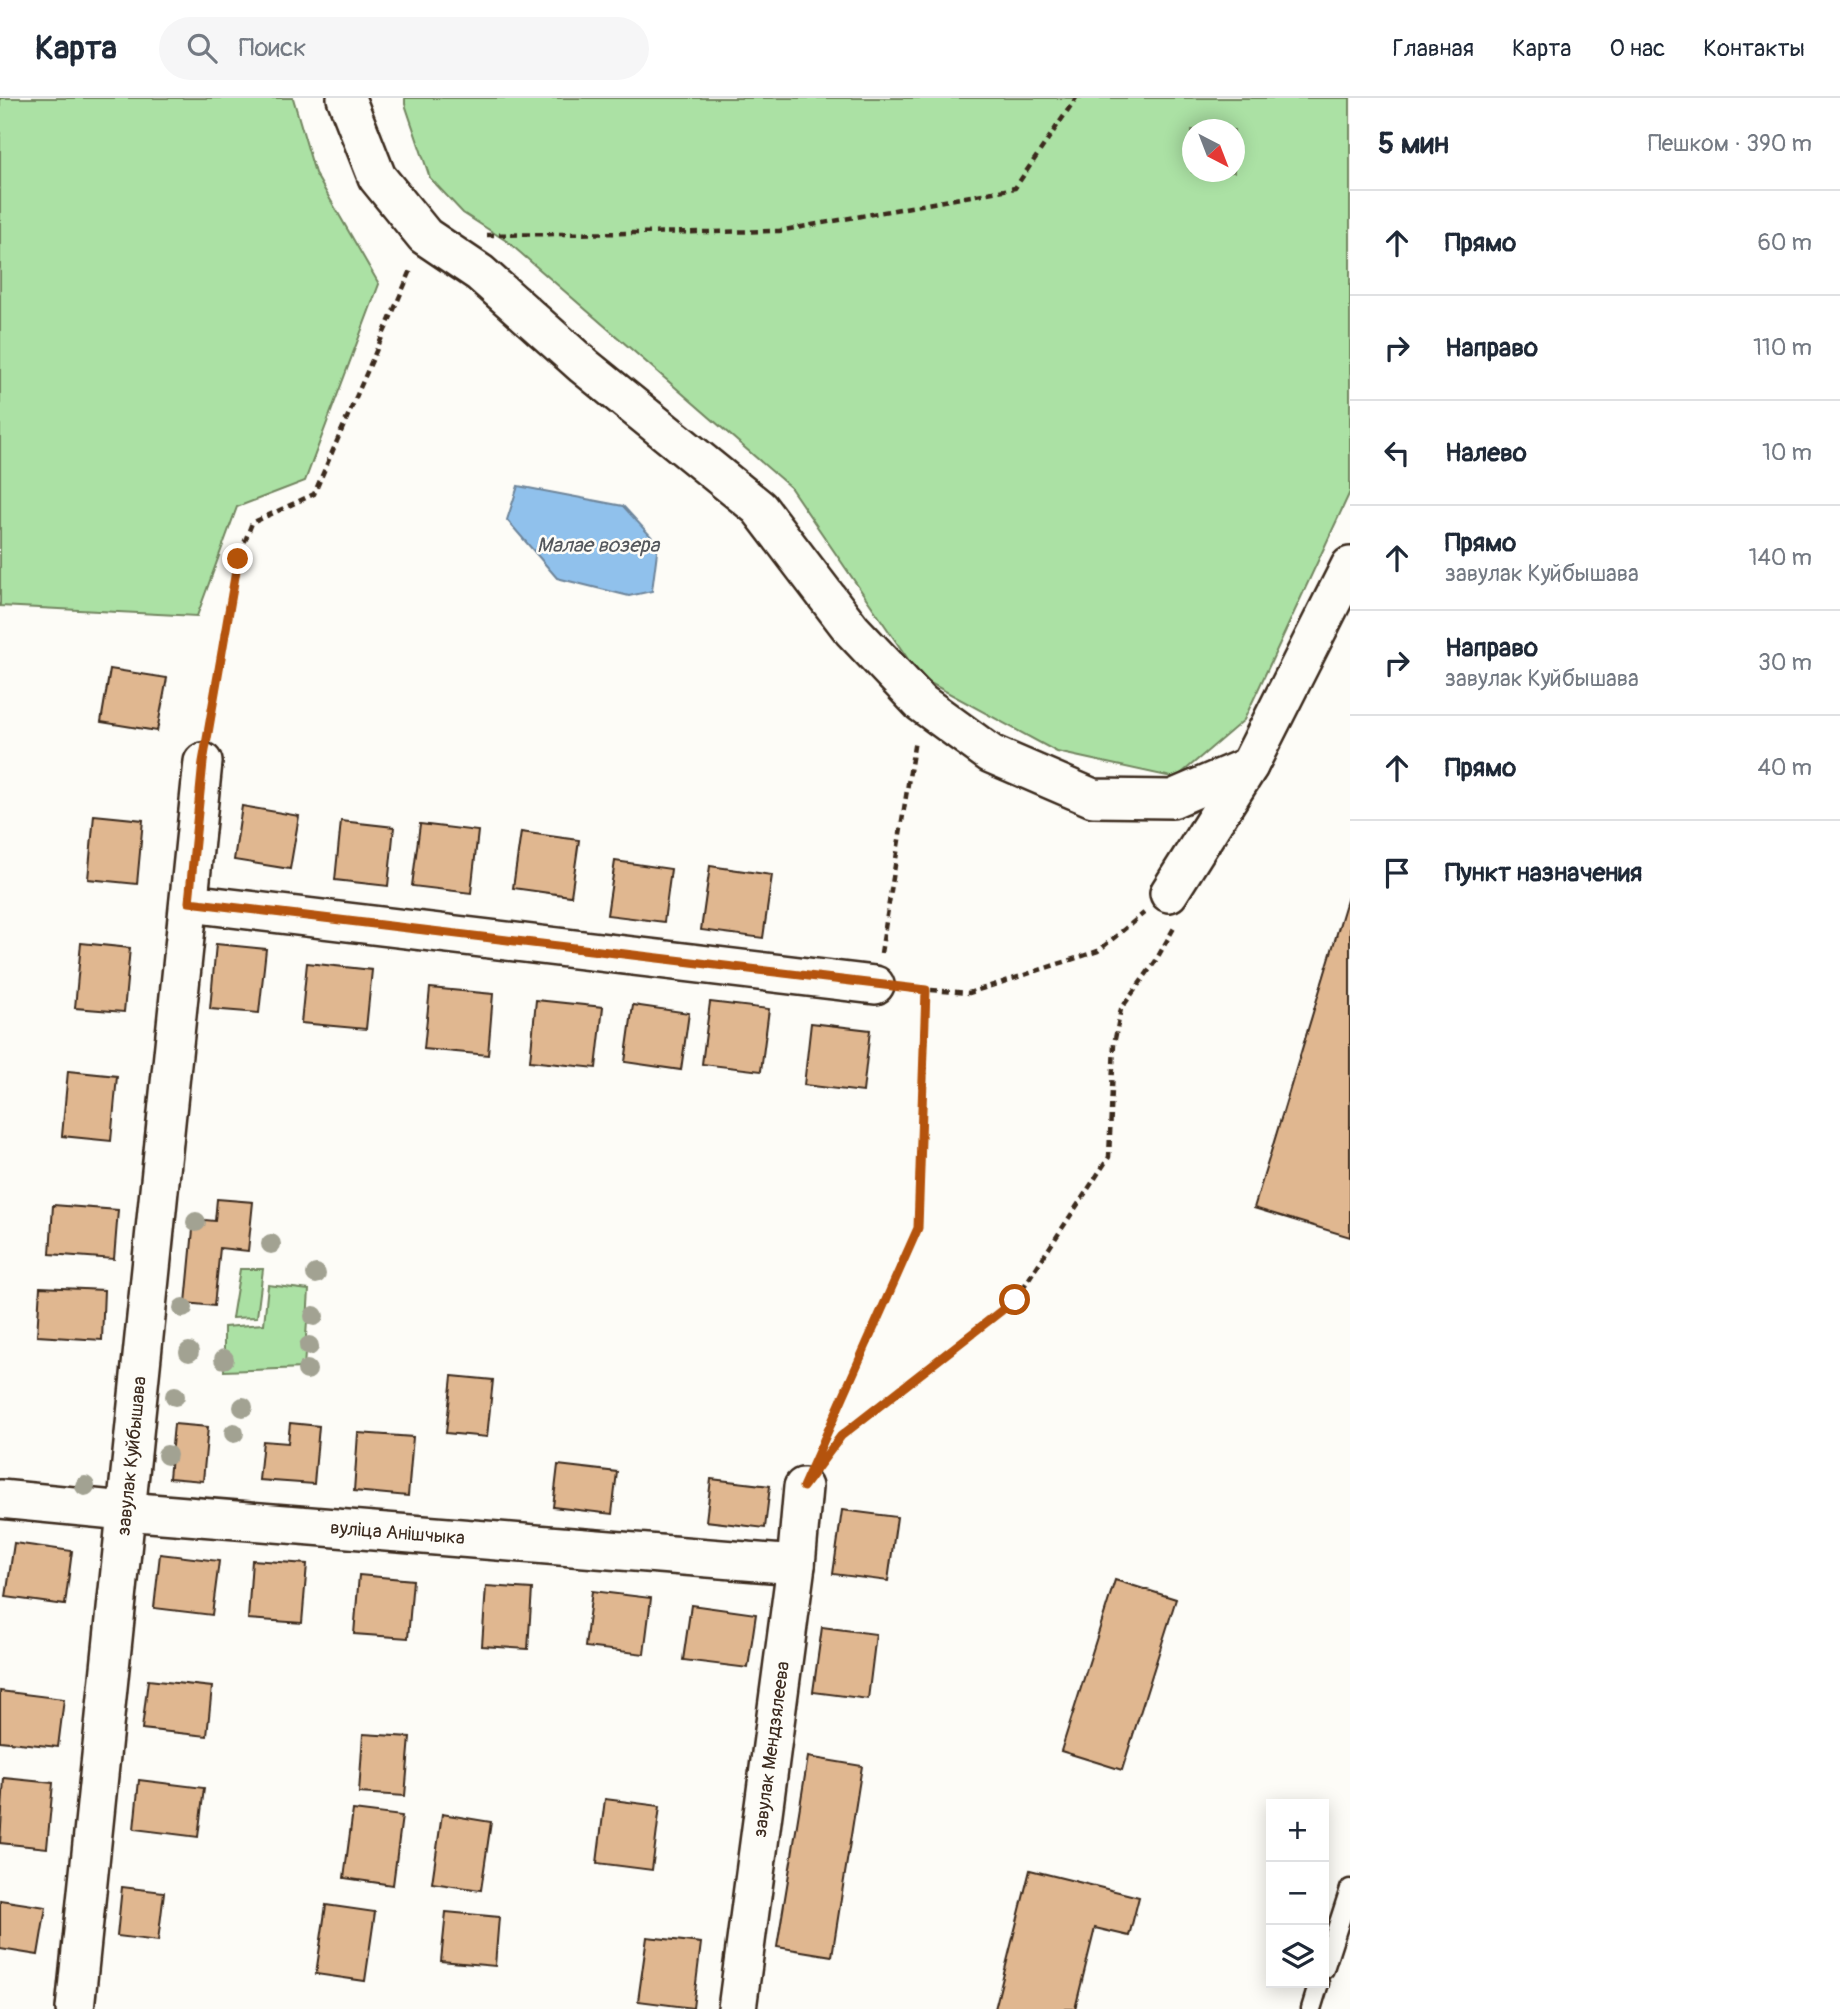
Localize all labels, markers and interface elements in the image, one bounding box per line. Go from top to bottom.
search box [159,17,649,80]
text: Карта [35,28,117,69]
icon: search [183,29,221,67]
text: Поиск [239,32,307,64]
text: Главная [1393,34,1474,63]
text: Карта [1512,34,1572,63]
text: О нас [1610,34,1665,63]
text: Контакты [1703,34,1805,63]
north arrow [1182,119,1245,182]
text: 5 мин [1378,125,1449,162]
text: Пешком · 390 m [1648,129,1812,158]
icon: ahead [1378,224,1416,262]
text: Прямо [1445,227,1516,259]
text: 60 m [1757,228,1812,257]
icon: right [1378,329,1416,367]
text: Направо [1445,332,1538,364]
text: 110 m [1753,333,1812,362]
icon: left [1378,434,1416,472]
text: Налево [1445,437,1527,469]
text: 10 m [1762,438,1812,467]
text: Прямо [1445,527,1516,559]
water label: Малае возера [537,532,660,559]
icon: ahead [1378,539,1416,577]
route end [222,543,253,574]
text: 140 m [1749,543,1812,572]
text: завулак Куйбышава [1445,559,1639,588]
text: Направо [1445,632,1538,664]
icon: right [1378,644,1416,682]
text: 30 m [1758,648,1812,677]
text: завулак Куйбышава [1445,664,1639,693]
icon: ahead [1378,749,1416,787]
text: Прямо [1445,752,1516,784]
text: 40 m [1758,753,1812,782]
icon: arrive [1378,854,1416,892]
text: Пункт назначения [1445,857,1642,889]
route start [999,1284,1030,1315]
street label: завулак Куйбышава [112,1375,152,1537]
street label: вуліца Анішчыка [329,1516,466,1550]
street label: завулак Мендзялеева [748,1660,795,1839]
map controls [1266,1799,1329,1988]
button: + [1266,1799,1329,1862]
button: − [1266,1862,1329,1925]
button: layers [1266,1925,1329,1988]

